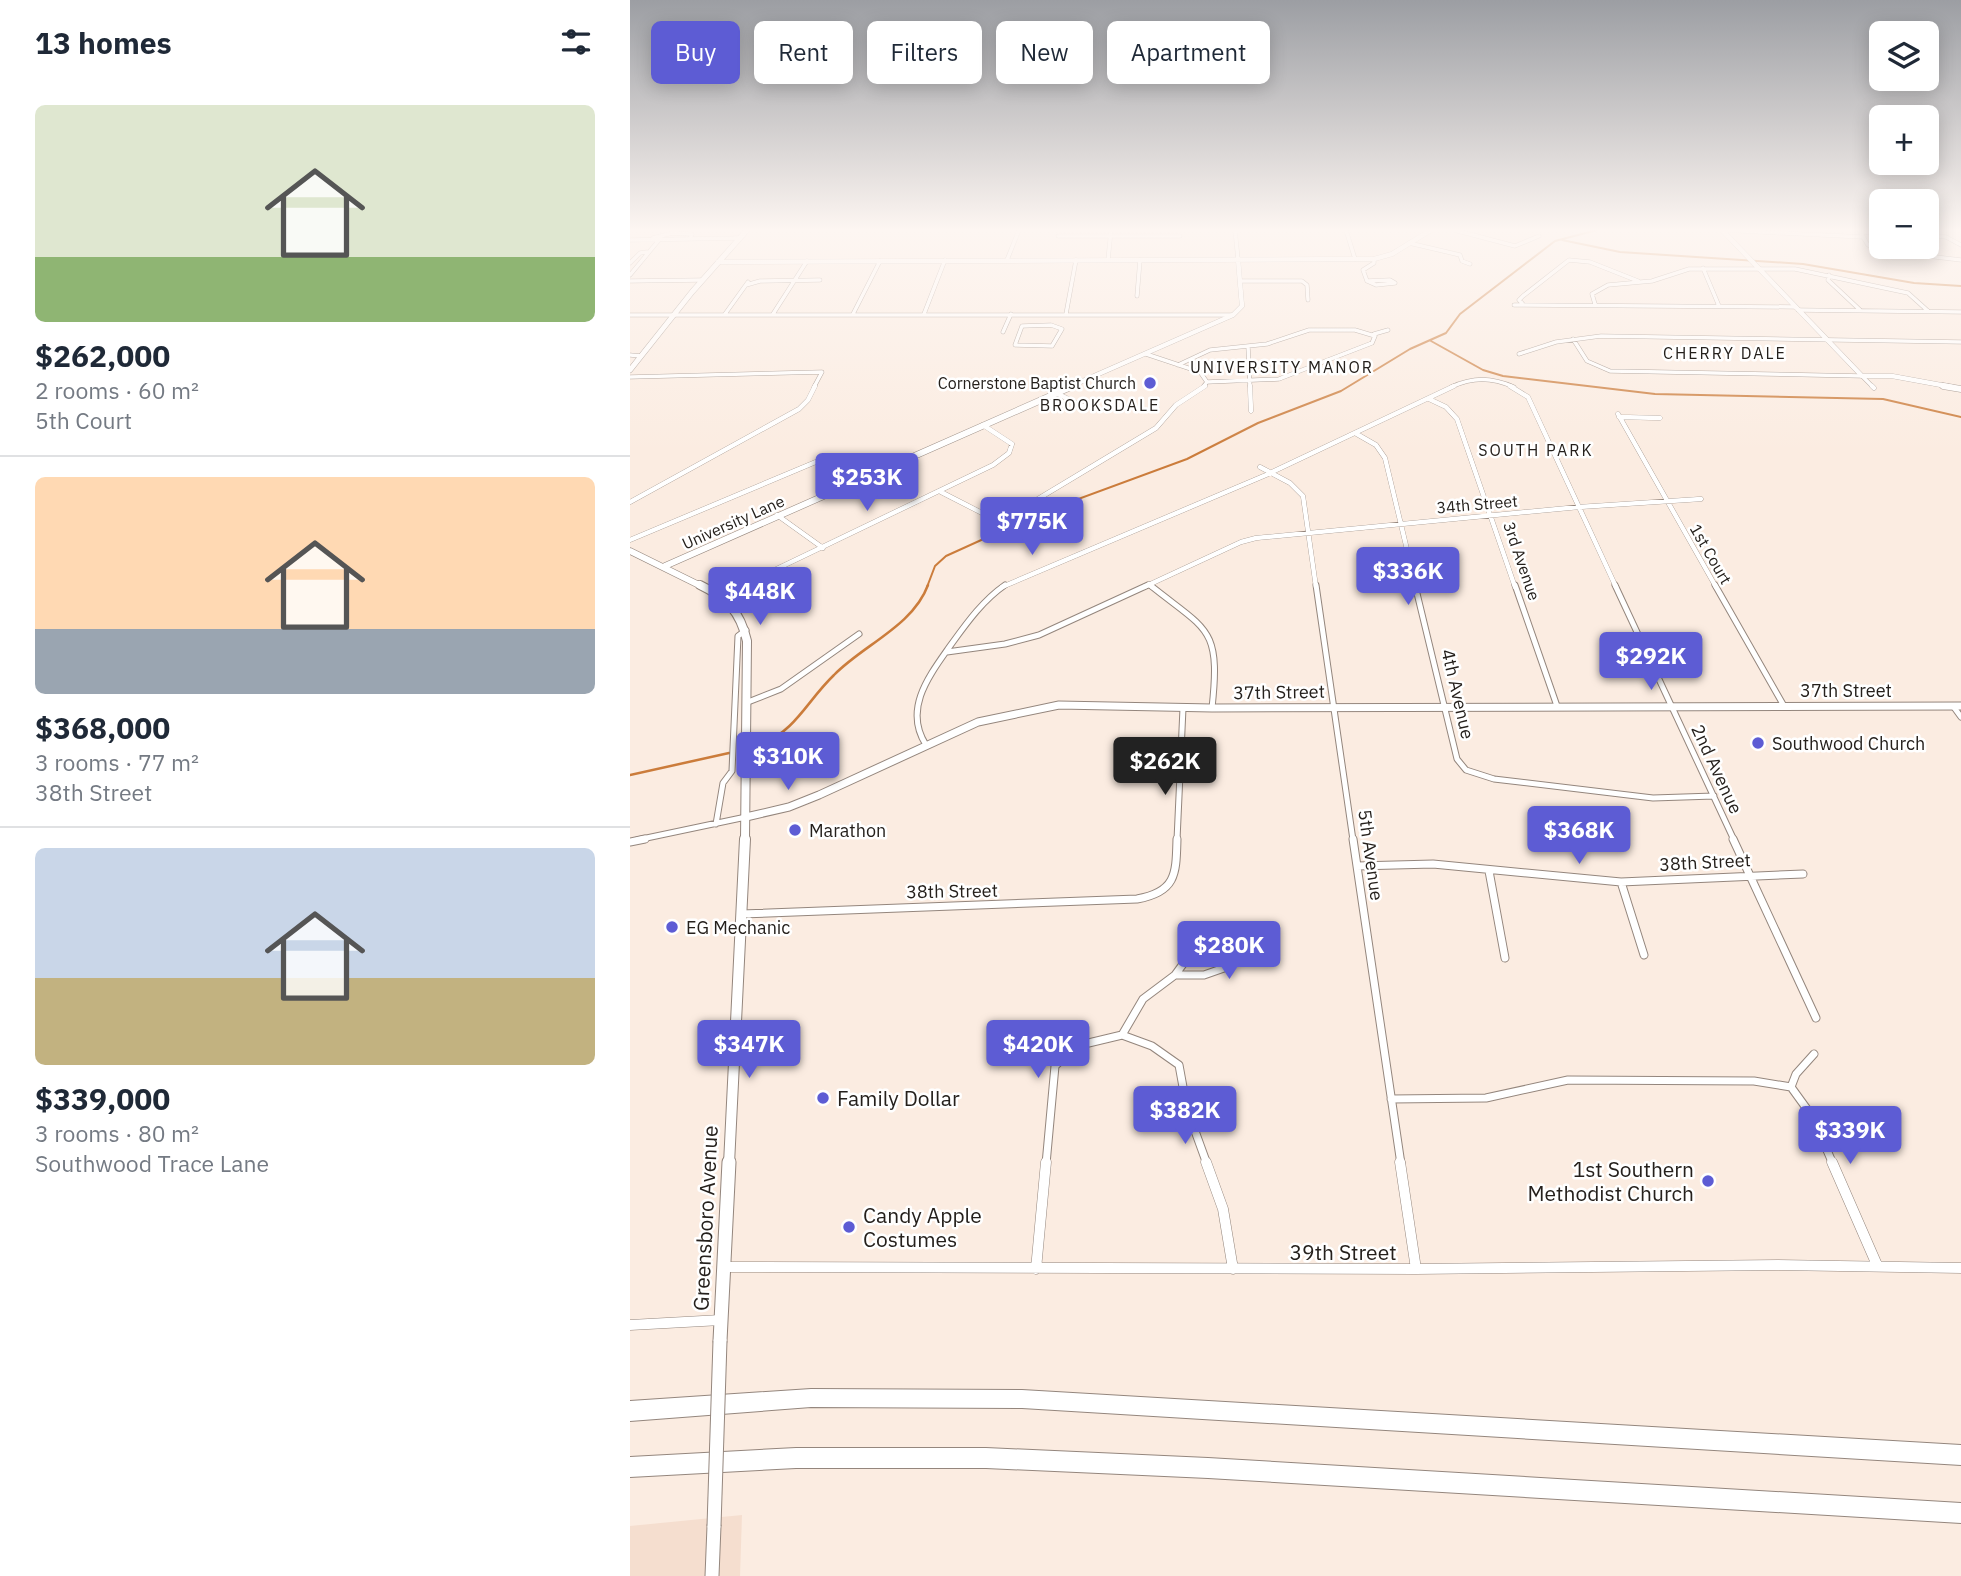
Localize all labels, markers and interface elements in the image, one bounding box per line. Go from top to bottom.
chip: Buy [651,21,740,84]
chip: Rent [754,21,853,84]
chip: Filters [867,21,982,84]
chip: New [996,21,1093,84]
chip: Apartment [1107,21,1270,84]
map controls [1869,21,1939,259]
button: layers [1869,21,1939,91]
text: 13 homes [35,23,172,62]
icon: filters [557,23,595,61]
button: + [1869,105,1939,175]
icon: home [252,150,378,276]
button: − [1869,189,1939,259]
text: $262,000 [35,336,170,375]
district label: CHERRY DALE [1663,343,1787,363]
district label: UNIVERSITY MANOR [1190,357,1374,377]
place label: Cornerstone Baptist Church [938,373,1136,393]
text: 2 rooms · 60 m² [35,375,199,405]
marker: Cornerstone Baptist Church [1142,375,1158,391]
district label: BROOKSDALE [1040,395,1160,415]
text: 5th Court [35,405,132,435]
district label: SOUTH PARK [1478,440,1594,460]
pin: $253K [818,454,916,513]
text: $253K [831,461,903,491]
street label: University Lane [679,490,787,553]
street label: 34th Street [1435,490,1519,518]
pin: $775K [983,498,1081,557]
text: $775K [996,505,1068,535]
street label: 3rd Avenue [1499,519,1545,603]
street label: 1st Court [1686,520,1736,588]
icon: home [252,522,378,648]
pin: $336K [1359,548,1457,607]
text: $336K [1372,555,1444,585]
pin: $448K [711,568,809,627]
text: $448K [724,575,796,605]
pin: $292K [1602,632,1700,692]
text: $292K [1615,640,1687,670]
street label: 4th Avenue [1436,647,1480,741]
street label: 37th Street [1800,679,1892,702]
street label: 37th Street [1233,680,1325,704]
text: $368,000 [35,708,170,747]
street label: 2nd Avenue [1686,721,1748,817]
pin: $310K [739,732,837,792]
place label: Southwood Church [1772,732,1925,755]
marker: Southwood Church [1750,735,1766,751]
pin: $262K [1116,738,1214,797]
text: $310K [752,740,824,770]
text: $262K [1129,745,1201,775]
text: 3 rooms · 77 m² [35,747,199,777]
text: 38th Street [35,777,152,807]
pin: $368K [1530,806,1628,866]
street label: 5th Avenue [1353,808,1389,902]
text: $368K [1543,814,1615,844]
place label: Marathon [809,819,886,842]
marker: Marathon [787,822,803,838]
street label: 38th Street [1659,848,1751,876]
street label: 38th Street [906,879,998,903]
icon: home [252,893,378,1019]
place label: EG Mechanic [686,916,790,939]
marker: EG Mechanic [664,919,680,935]
pin: $280K [1180,922,1278,981]
text: $280K [1193,929,1265,959]
pin: $347K [700,1020,798,1080]
pin: $420K [989,1020,1087,1080]
text: $347K [713,1028,785,1058]
text: $420K [1002,1028,1074,1058]
text: $339,000 [35,1079,170,1118]
place label: Family Dollar [837,1084,960,1112]
pin: $382K [1136,1086,1234,1146]
marker: Family Dollar [815,1090,831,1106]
text: $382K [1149,1094,1221,1124]
pin: $339K [1801,1106,1899,1166]
text: $339K [1814,1114,1886,1144]
text: 3 rooms · 80 m² [35,1118,199,1148]
street label: Greensboro Avenue [686,1124,724,1312]
text: Southwood Trace Lane [35,1148,269,1178]
place label: 1st Southern Methodist Church [1528,1155,1694,1207]
marker: 1st Southern Methodist Church [1700,1173,1716,1189]
place label: Candy Apple Costumes [863,1201,982,1253]
marker: Candy Apple Costumes [841,1219,857,1235]
street label: 39th Street [1289,1238,1397,1266]

